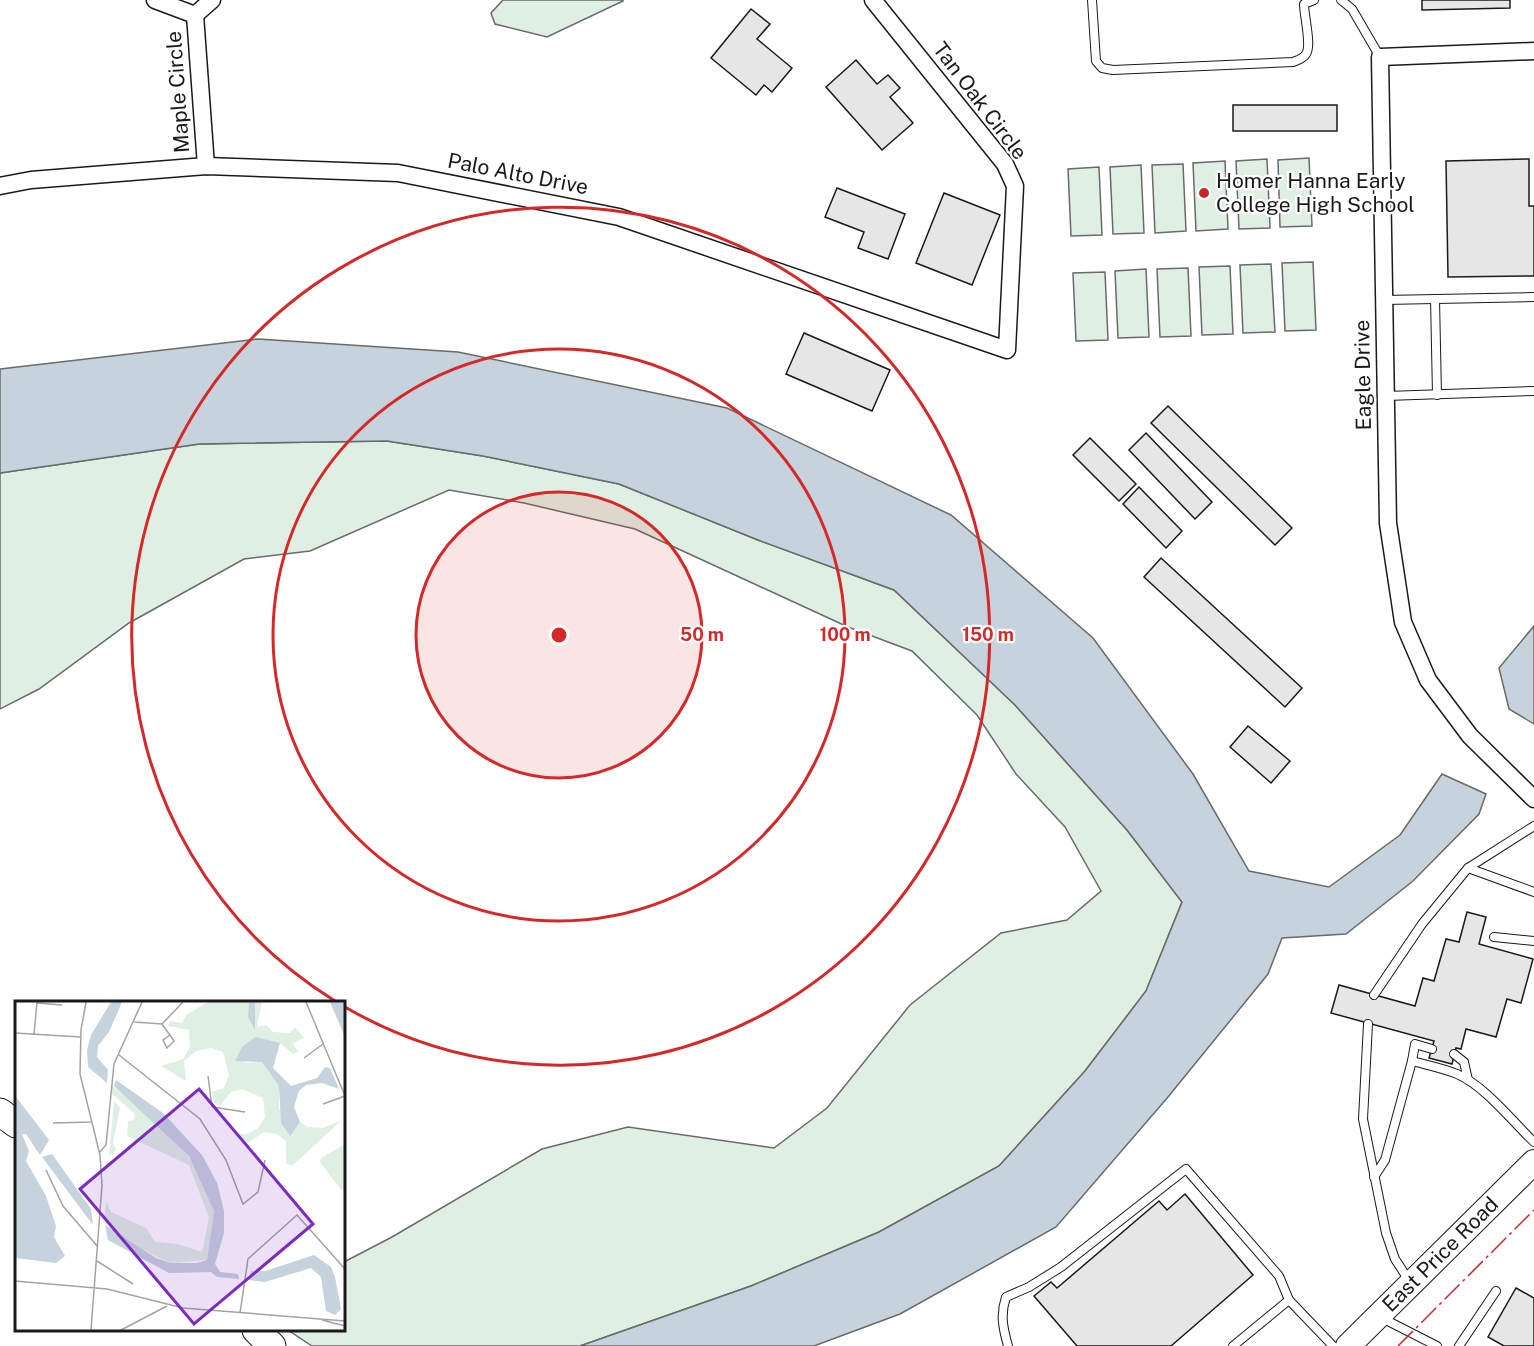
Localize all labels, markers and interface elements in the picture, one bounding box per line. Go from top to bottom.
street label: Maple Circle [161,30,194,154]
street label: Tan Oak Circle [928,37,1033,164]
street label: Palo Alto Drive [446,148,591,199]
place label: Homer Hanna Early College High School [1216,168,1415,217]
marker: Homer Hanna Early College High School [1197,186,1211,200]
street label: Eagle Drive [1349,320,1376,430]
text: 50 m [680,624,724,645]
text: 100 m [819,624,871,645]
text: 150 m [962,624,1014,645]
centre of rings [549,625,569,645]
inset map [15,1001,345,1331]
street label: East Price Road [1377,1192,1503,1317]

